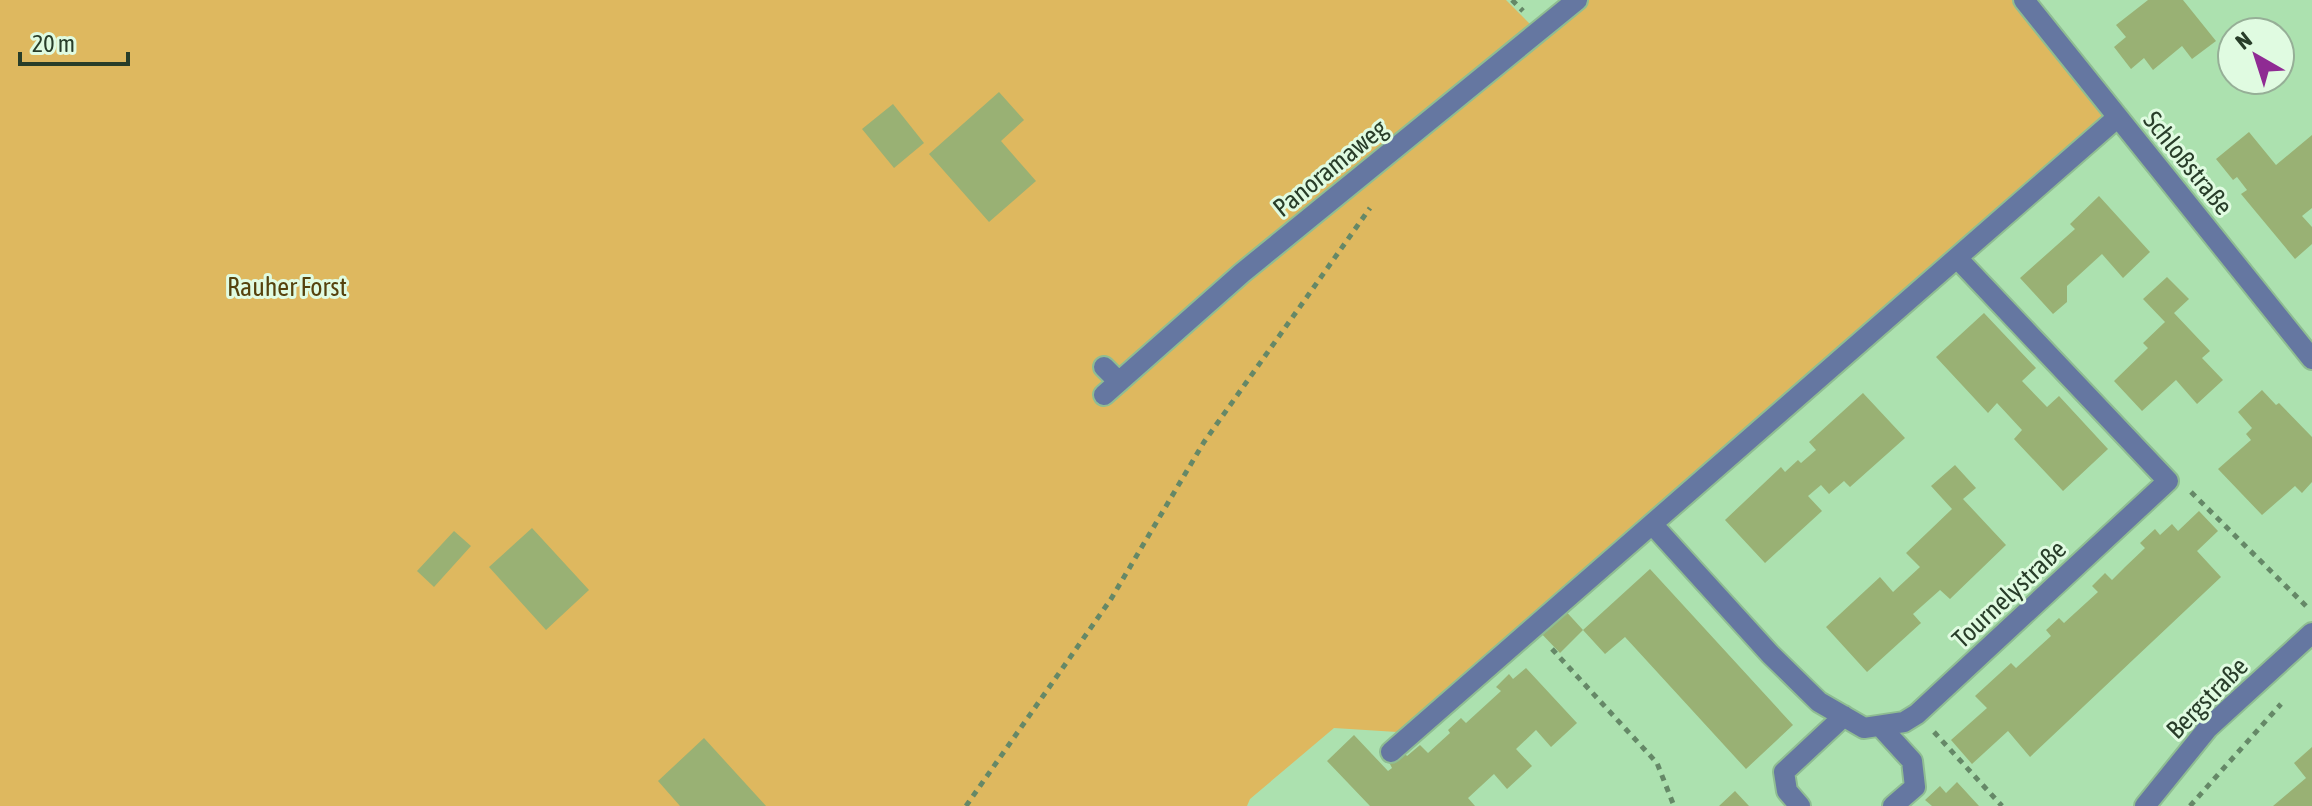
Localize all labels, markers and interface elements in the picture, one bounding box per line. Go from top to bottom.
scale bar [20,16,128,66]
north arrow [2216,16,2296,96]
text: N [2230,26,2257,55]
text: 20 m [32,30,75,57]
street label: Schloßstraße [2137,105,2239,221]
street label: Panoramaweg [1267,113,1393,223]
park label: Rauher Forst [227,272,347,302]
street label: Tournelystraße [1946,534,2072,654]
street label: Bergstraße [2160,651,2254,745]

